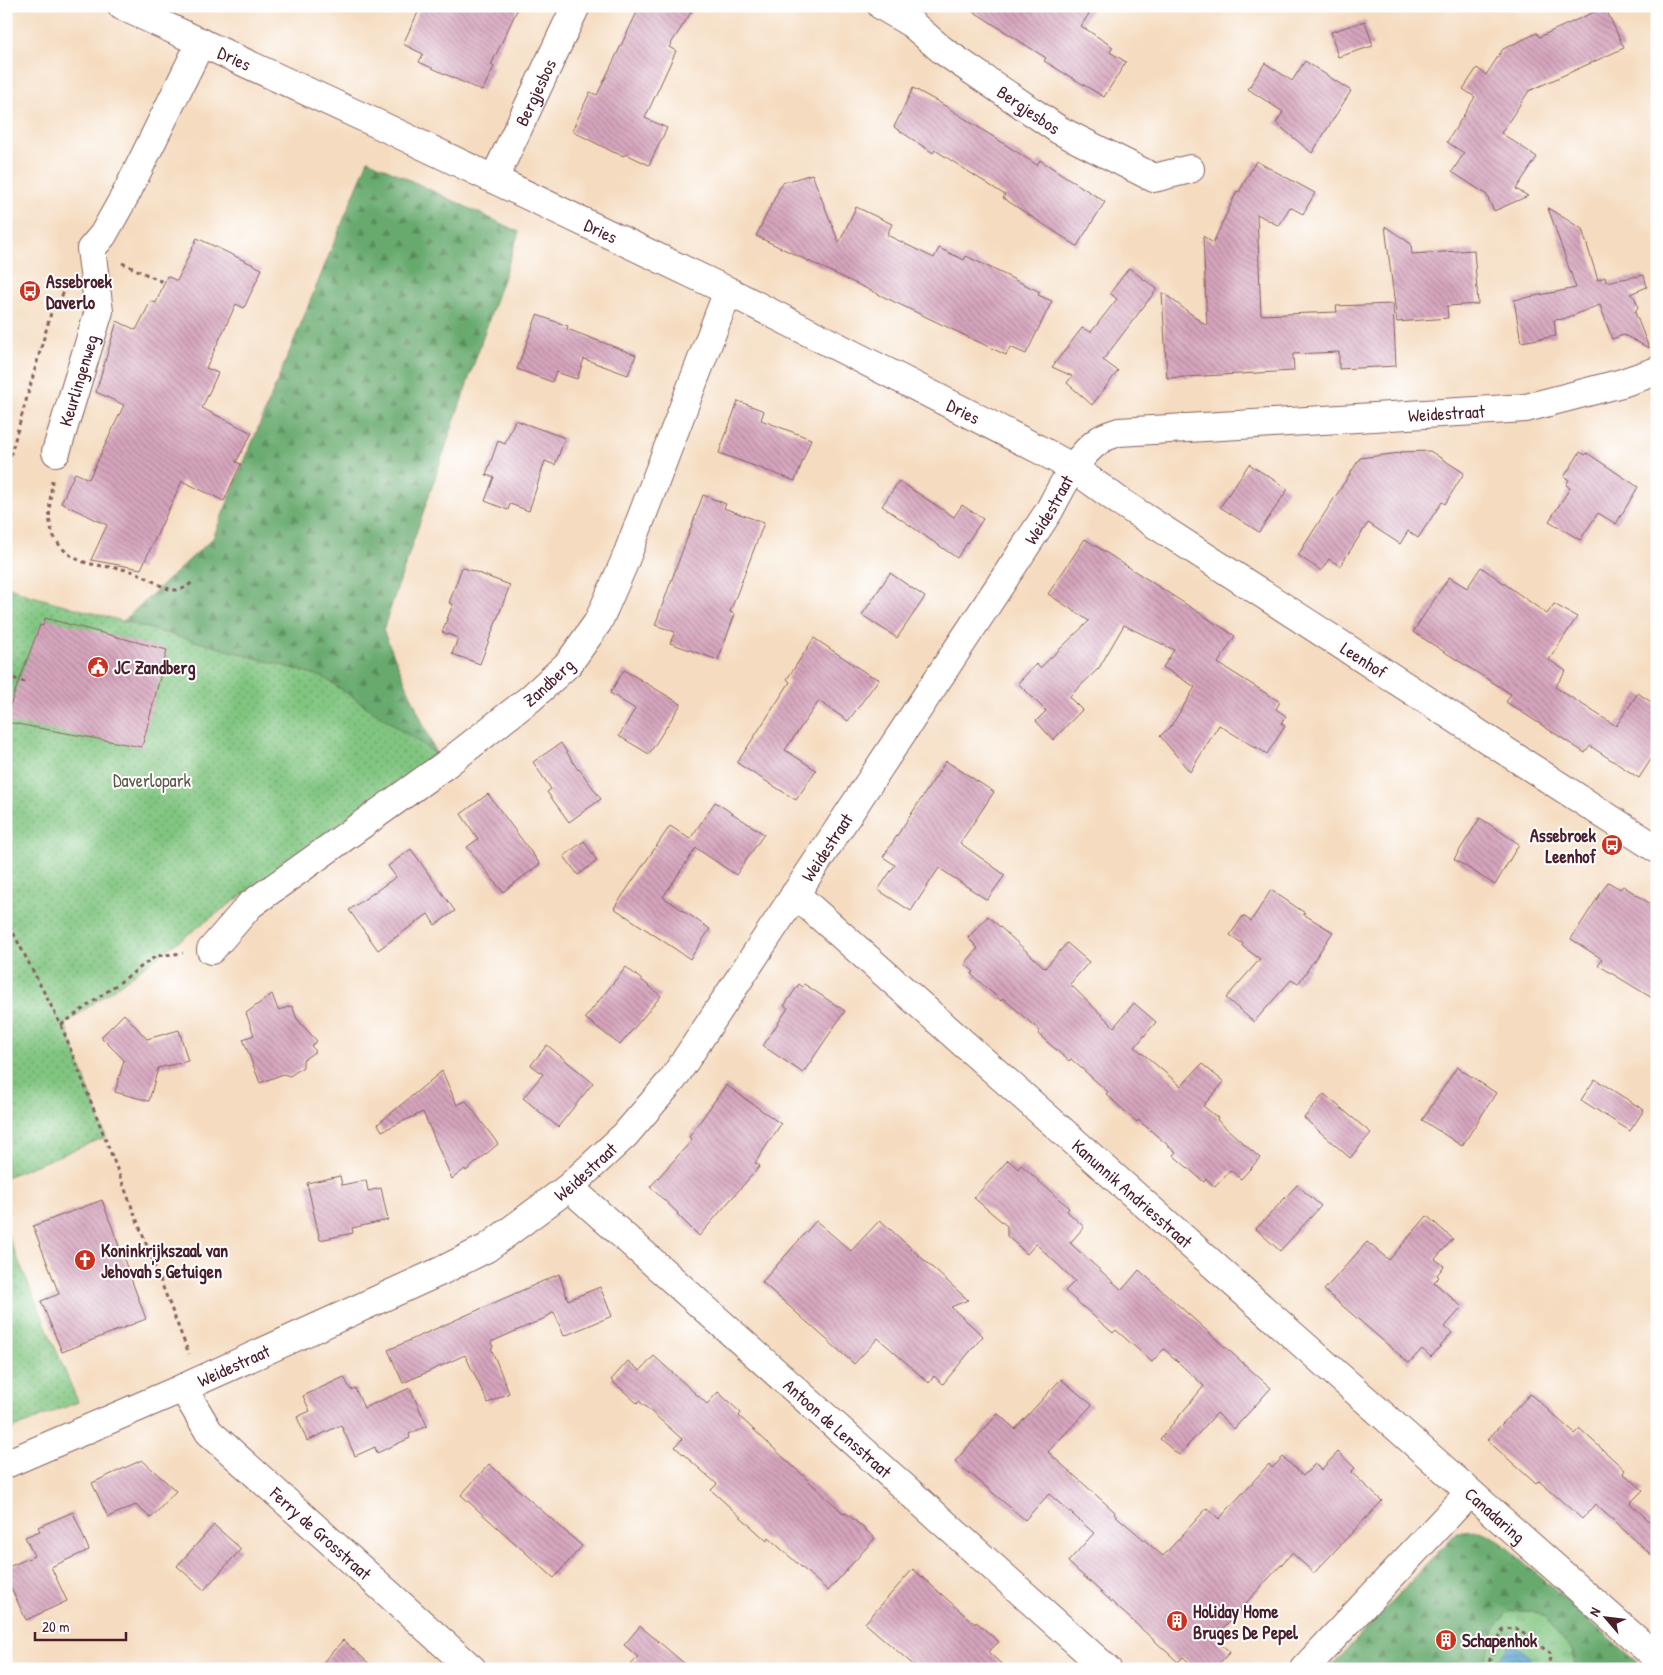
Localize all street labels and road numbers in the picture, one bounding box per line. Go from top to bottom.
street label: Dries [214,40,255,76]
street label: Bergjesbos [509,55,562,130]
street label: Bergjesbos [992,79,1065,140]
street label: Dries [580,212,622,249]
street label: Keurlingenweg [52,331,104,429]
street label: Dries [943,392,984,430]
street label: Weidestraat [1407,398,1486,427]
street label: Weidestraat [1018,469,1079,549]
street label: Leenhof [1336,635,1393,684]
street label: Zandberg [518,652,579,712]
street label: Weidestraat [795,807,859,886]
street label: Kanunnik Andriesstraat [1067,1133,1199,1254]
street label: Weidestraat [549,1136,623,1207]
street label: Weidestraat [193,1338,274,1392]
street label: Antoon de Lensstraat [778,1373,898,1484]
street label: Ferry de Grosstraat [264,1480,378,1586]
street label: Canadaring [1460,1481,1531,1549]

